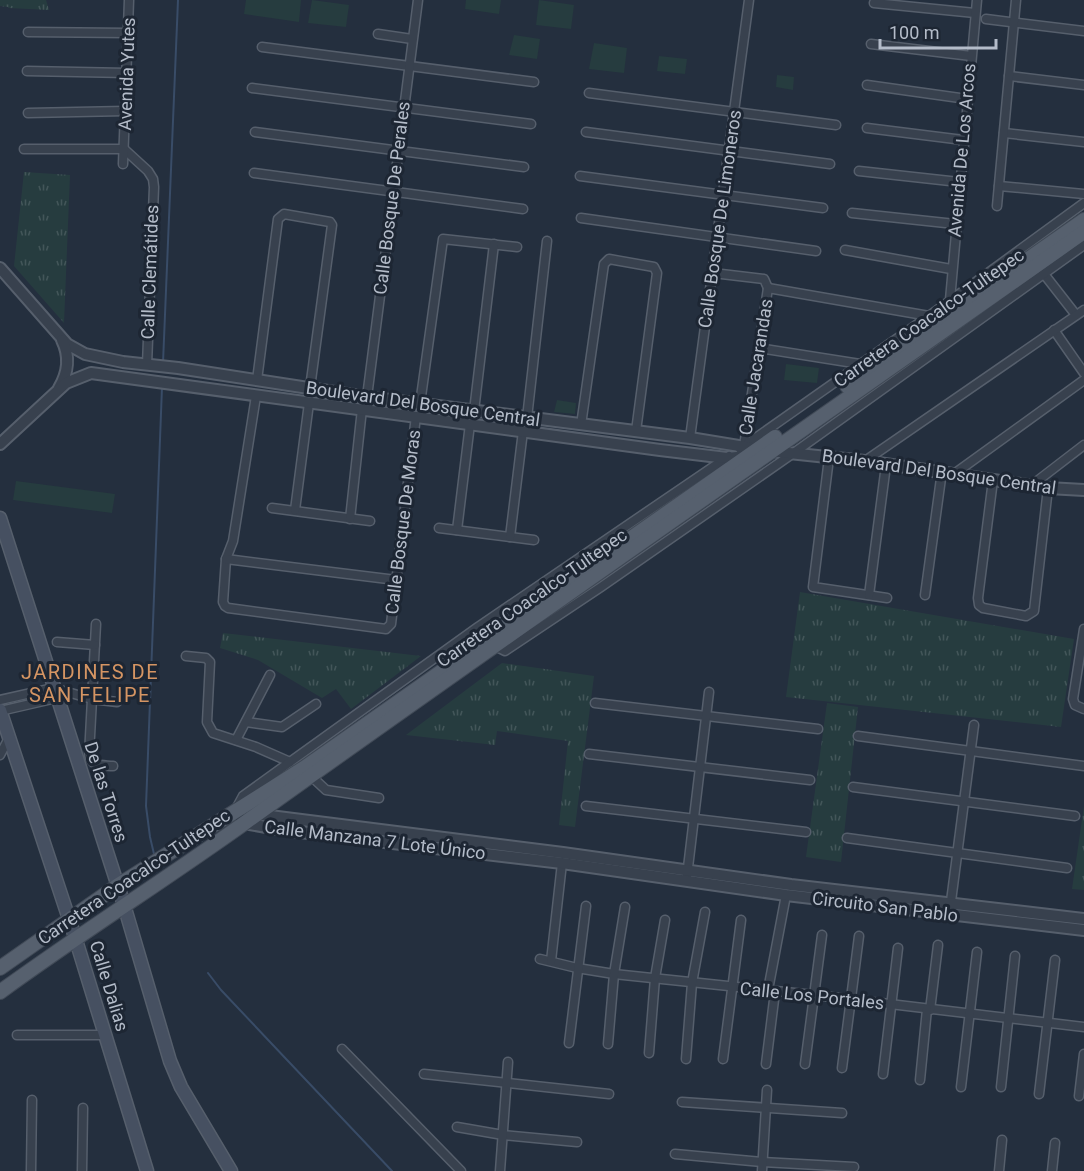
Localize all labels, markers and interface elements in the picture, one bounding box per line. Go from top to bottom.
scale bar [880,12,996,50]
street label: Avenida Yutes [114,17,139,131]
text: 100 m [889,22,940,43]
street label: Avenida De Los Arcos [943,62,980,238]
street label: Calle Bosque De Perales [369,100,414,296]
street label: Calle Bosque De Limoneros [694,108,745,329]
street label: Calle Clemátides [137,204,162,340]
street label: Carretera Coacalco-Tultepec [830,244,1028,391]
street label: Calle Jacarandas [734,297,777,437]
street label: Boulevard Del Bosque Central [305,377,542,430]
street label: Calle Bosque De Moras [381,428,424,615]
street label: Boulevard Del Bosque Central [821,445,1058,498]
street label: Carretera Coacalco-Tultepec [433,524,631,671]
district label: JARDINES DE SAN FELIPE [21,660,159,707]
street label: De las Torres [80,739,133,845]
street label: Carretera Coacalco-Tultepec [34,804,234,949]
street label: Calle Manzana 7 Lote Único [263,816,487,863]
street label: Circuito San Pablo [811,887,959,926]
street label: Calle Dalias [86,938,133,1034]
street label: Calle Los Portales [739,977,885,1014]

